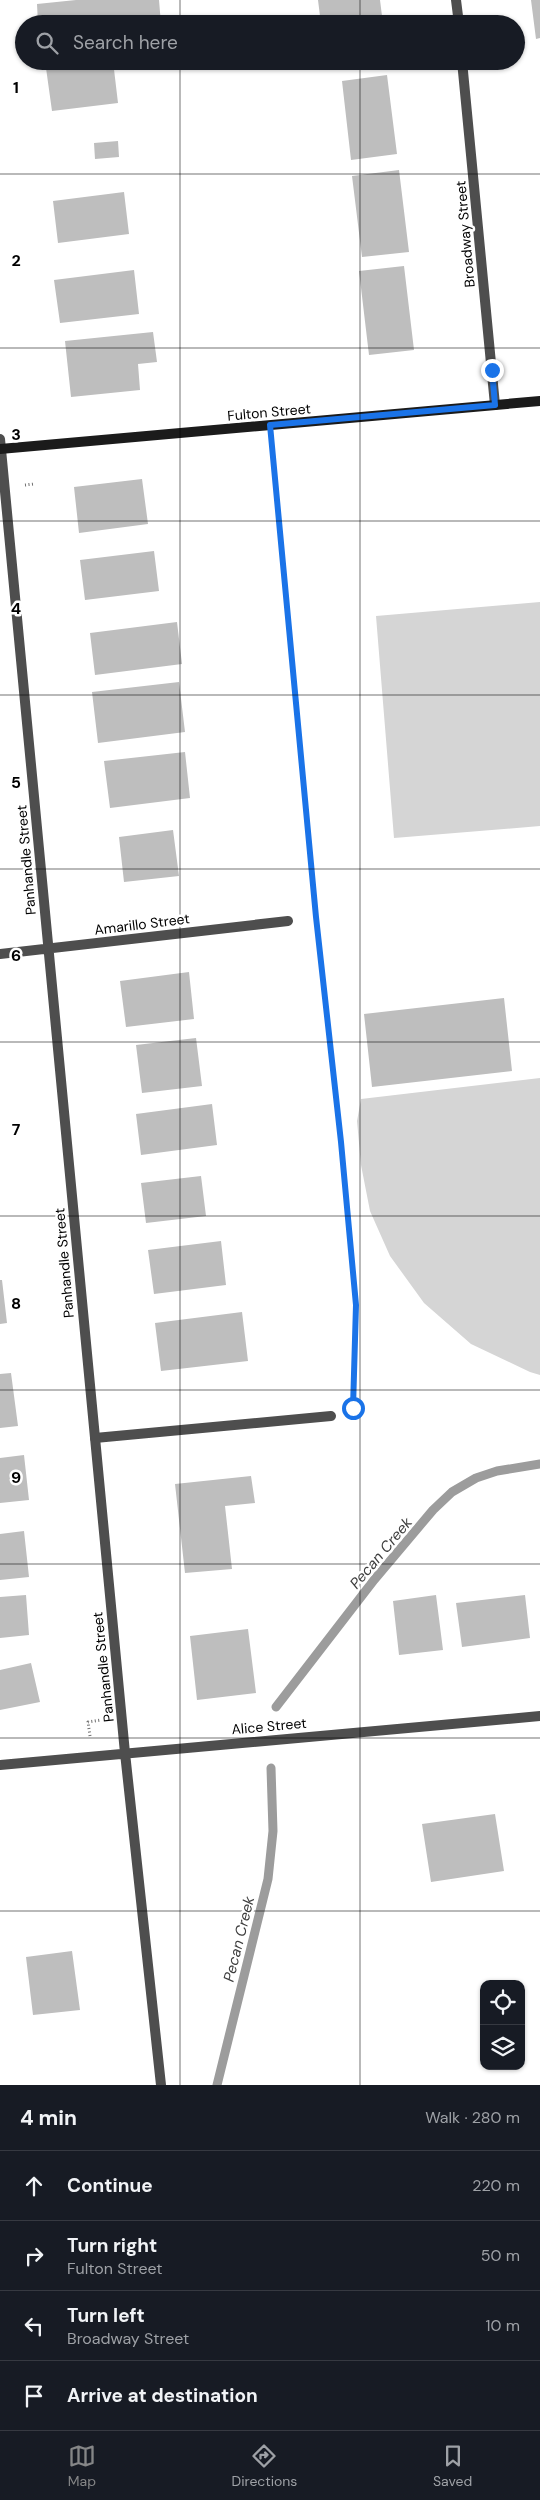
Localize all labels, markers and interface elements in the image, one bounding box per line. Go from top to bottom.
search box [15,15,525,70]
icon: search [33,29,61,57]
text: Search here [73,30,178,55]
text: 1 [13,77,19,98]
street label: Broadway Street [451,180,479,288]
text: 2 [11,250,21,271]
route end [481,359,504,382]
street label: Fulton Street [227,399,311,425]
text: 3 [11,424,21,445]
text: 4 [11,598,21,619]
text: 5 [11,772,21,793]
street label: Panhandle Street [12,804,40,916]
street label: Amarillo Street [93,909,191,939]
text: 6 [11,945,21,966]
text: 7 [12,1119,21,1140]
street label: Panhandle Street [50,1207,78,1319]
text: 8 [11,1293,21,1314]
route start [342,1397,365,1420]
text: 9 [11,1467,21,1488]
water label: Pecan Creek [345,1513,417,1593]
street label: Panhandle Street [88,1611,118,1723]
street label: Alice Street [231,1714,307,1738]
water label: Pecan Creek [219,1894,259,1984]
map controls [480,1980,525,2070]
button: locate [480,1980,525,2025]
button: layers [480,2025,525,2070]
text: 4 min [20,2104,77,2132]
text: Walk · 280 m [425,2107,520,2128]
icon: ahead [20,2172,48,2200]
text: Continue [67,2173,153,2198]
text: 220 m [472,2175,520,2196]
text: Turn right [67,2233,157,2258]
icon: right [20,2242,48,2270]
text: 50 m [481,2245,520,2266]
text: Fulton Street [67,2258,163,2279]
text: Turn left [67,2303,145,2328]
icon: left [20,2312,48,2340]
text: 10 m [486,2315,520,2336]
text: Broadway Street [67,2328,189,2349]
icon: arrive [20,2382,48,2410]
text: Arrive at destination [67,2383,258,2408]
tab: Map [68,2442,96,2490]
tab: Directions [232,2442,297,2490]
tab: Saved [433,2442,472,2490]

